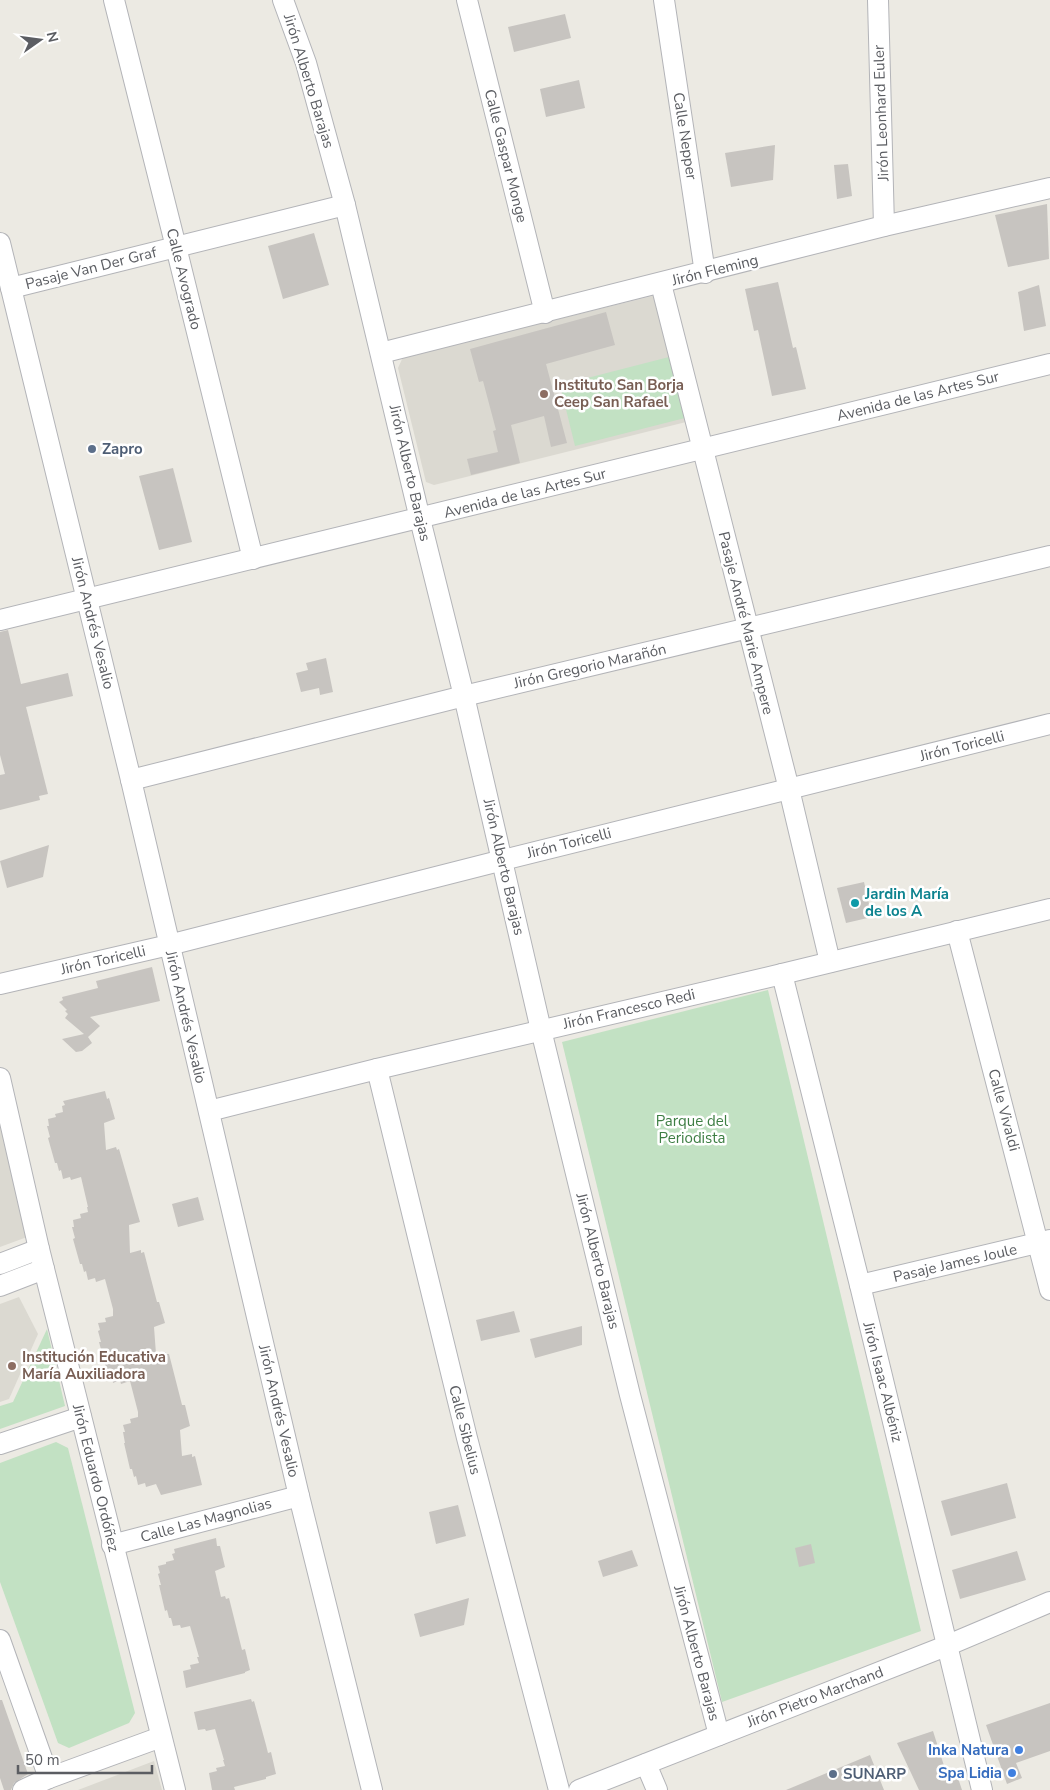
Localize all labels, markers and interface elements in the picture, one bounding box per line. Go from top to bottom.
street label: Jirón Alberto Barajas [279,10,339,151]
north arrow [15,15,65,65]
text: N [42,30,63,44]
street label: Jirón Leonhard Euler [869,44,893,183]
street label: Calle Gaspar Monge [480,87,532,225]
street label: Calle Nepper [668,91,702,182]
street label: Calle Avogrado [162,226,206,332]
street label: Pasaje Van Der Graf [23,242,160,294]
street label: Jirón Fleming [669,250,760,291]
street label: Avenida de las Artes Sur [835,366,1002,426]
place label: Instituto San Borja Ceep San Rafael [554,375,684,412]
marker: Instituto San Borja Ceep San Rafael [538,388,550,400]
street label: Jirón Alberto Barajas [384,402,435,543]
place label: Zapro [102,439,143,459]
marker: Zapro [86,443,98,455]
street label: Avenida de las Artes Sur [442,463,609,523]
street label: Pasaje André Marie Ampere [714,529,778,717]
street label: Jirón Andrés Vesalio [67,554,119,691]
street label: Jirón Gregorio Marañón [511,639,668,694]
street label: Jirón Toricelli [917,726,1006,766]
street label: Jirón Alberto Barajas [478,796,529,937]
street label: Jirón Toricelli [524,823,613,863]
place label: Jardin María de los A [864,884,949,921]
marker: Jardin María de los A [849,897,861,909]
street label: Jirón Toricelli [58,941,147,980]
street label: Jirón Andrés Vesalio [161,948,211,1085]
street label: Jirón Francesco Redi [560,984,697,1034]
street label: Calle Vivaldi [983,1067,1025,1153]
park label: Parque del Periodista [656,1111,729,1148]
street label: Jirón Alberto Barajas [571,1190,625,1331]
street label: Pasaje James Joule [891,1239,1019,1287]
street label: Jirón Isaac Albéniz [858,1319,908,1444]
street label: Jirón Andrés Vesalio [254,1342,304,1479]
place label: Institución Educativa María Auxiliadora [22,1347,166,1384]
marker: Institución Educativa María Auxiliadora [6,1360,18,1372]
street label: Calle Sibelius [444,1383,486,1477]
street label: Jirón Eduardo Ordóñez [68,1401,124,1554]
street label: Calle Las Magnolias [138,1493,274,1547]
street label: Jirón Alberto Barajas [669,1582,725,1723]
street label: Jirón Pietro Marchand [743,1662,886,1733]
place label: Inka Natura [928,1740,1009,1760]
scale bar [18,1742,151,1774]
marker: Inka Natura [1013,1744,1025,1756]
text: 50 m [25,1750,60,1770]
place label: Spa Lidia [938,1763,1002,1783]
place label: SUNARP [843,1764,906,1784]
marker: Spa Lidia [1006,1767,1018,1779]
marker: SUNARP [827,1768,839,1780]

